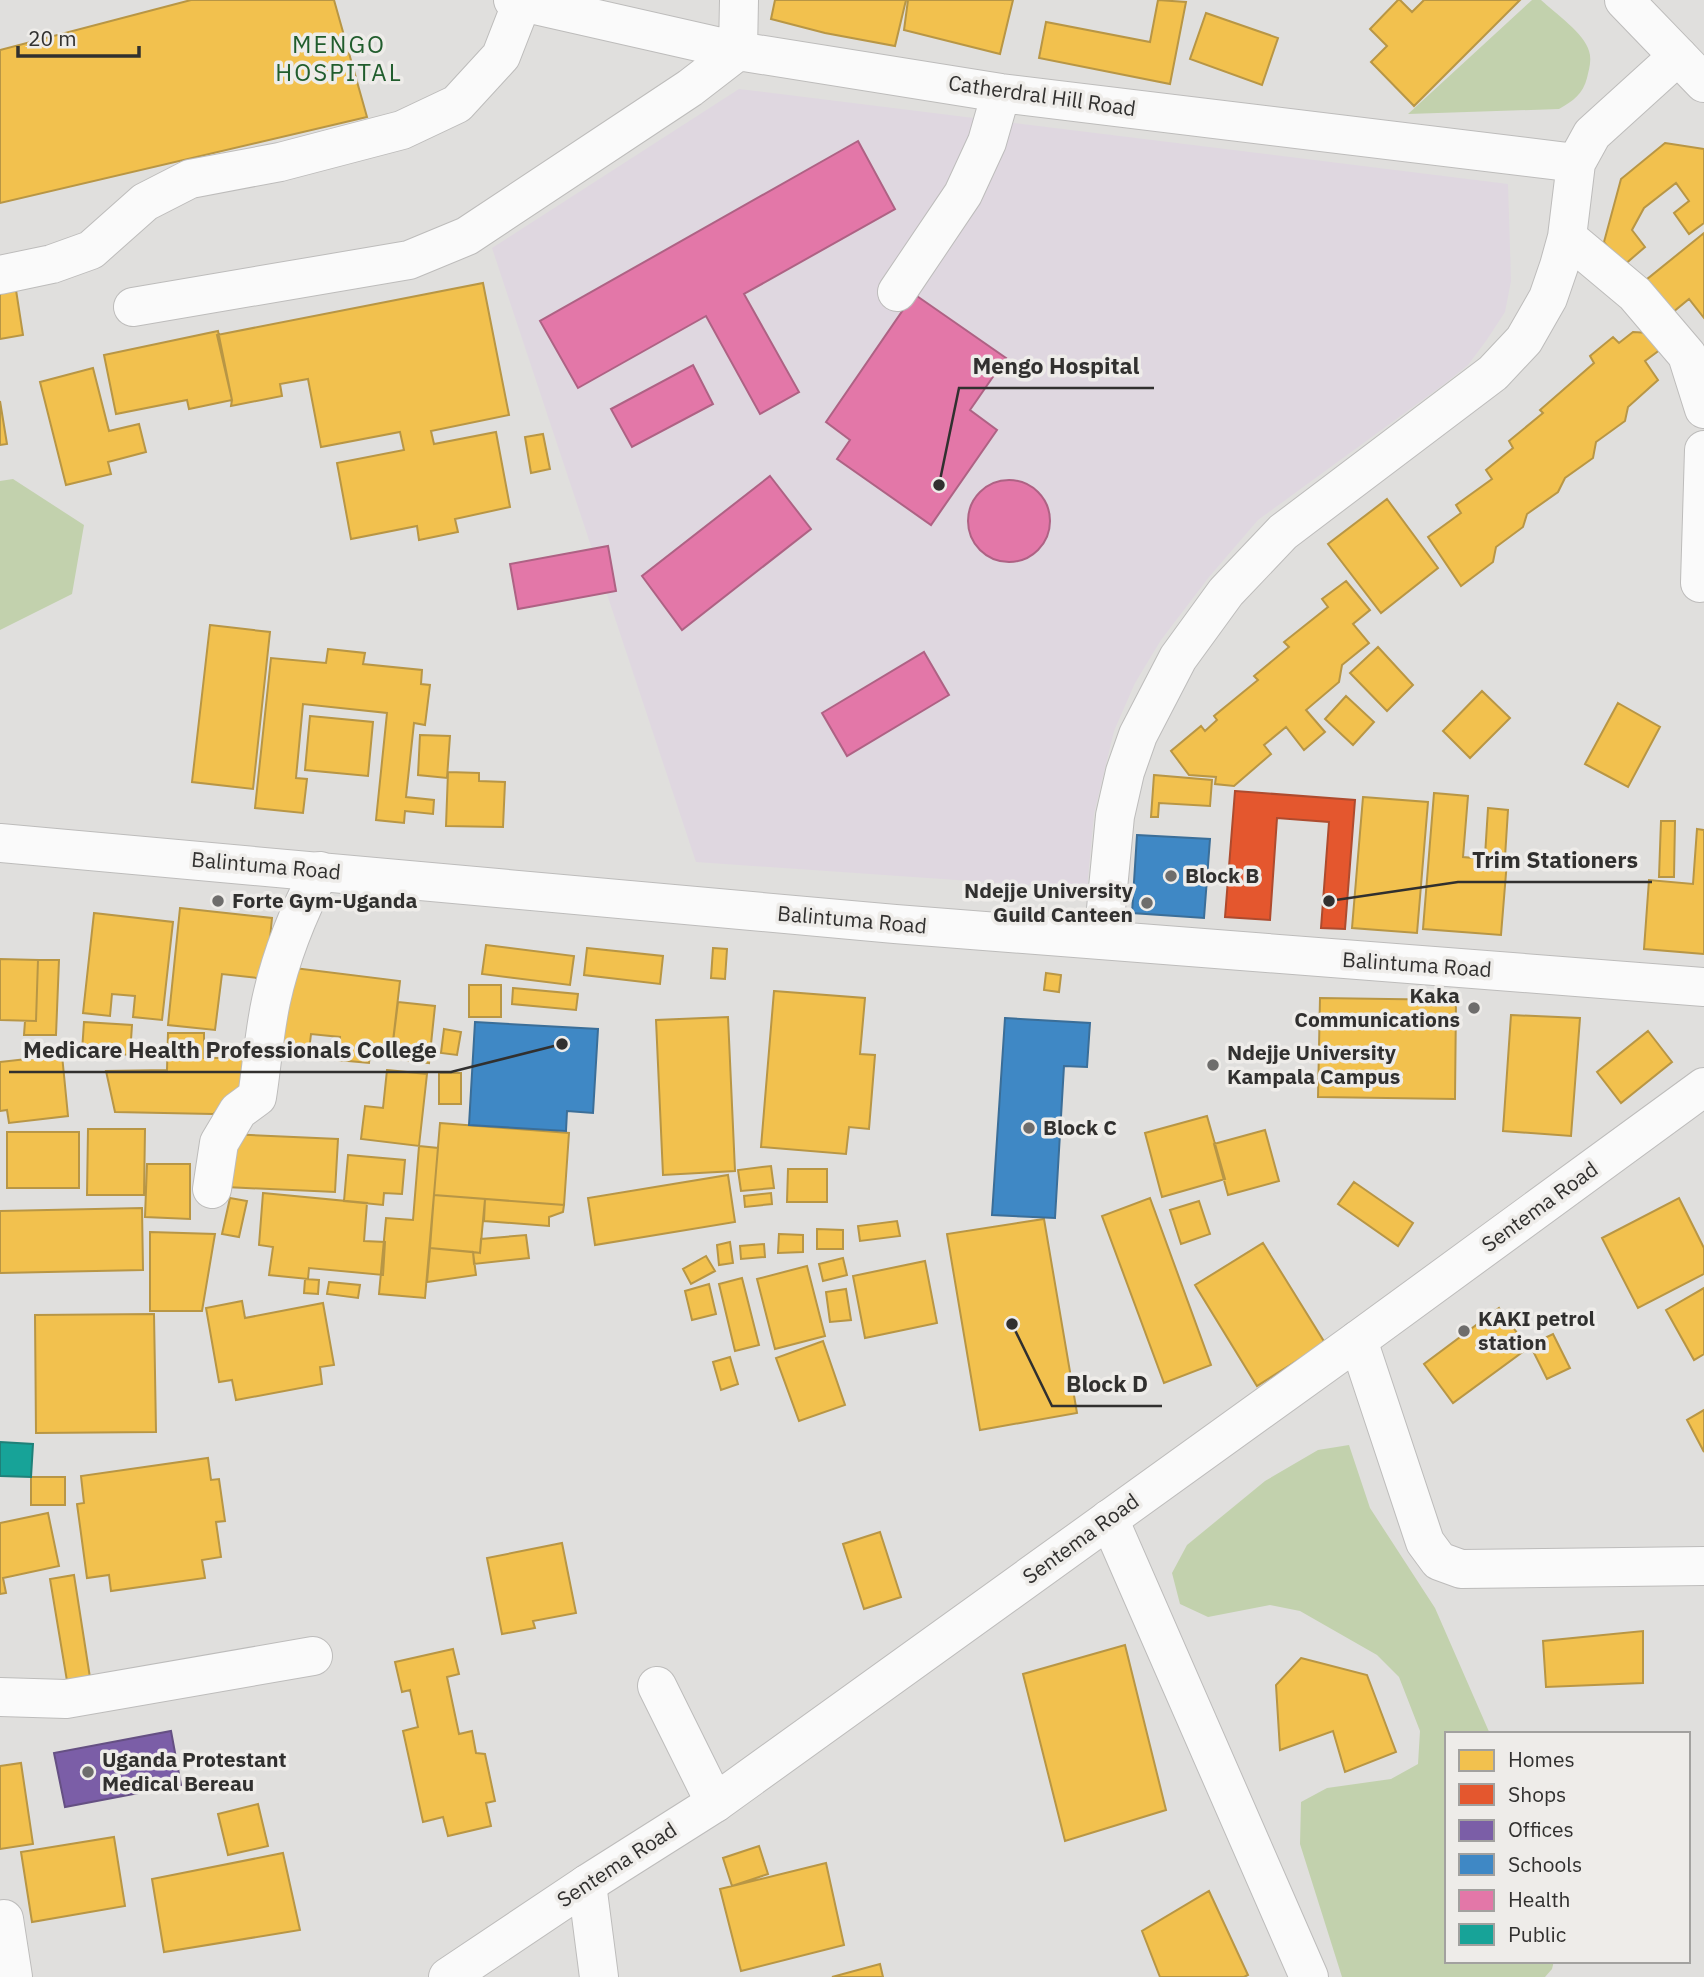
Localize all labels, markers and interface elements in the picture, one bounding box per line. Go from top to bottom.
scale bar [18,14,138,58]
text: 20 m [28,24,77,52]
district label: MENGO HOSPITAL [275,28,403,88]
street label: Catherdral Hill Road [947,68,1138,122]
callout: Mengo Hospital [959,344,1154,388]
text: Mengo Hospital [972,350,1140,380]
callout: Trim Stationers [1458,838,1652,882]
text: Trim Stationers [1472,844,1638,874]
street label: Balintuma Road [190,845,342,885]
place label: Block B [1185,861,1259,889]
marker: Block B [1163,868,1179,884]
place label: Ndejje University Guild Canteen [964,876,1134,928]
place label: Forte Gym-Uganda [232,886,417,914]
marker: Forte Gym-Uganda [210,893,226,909]
marker: Ndejje University Guild Canteen [1139,895,1155,911]
street label: Balintuma Road [776,899,928,939]
street label: Balintuma Road [1341,945,1493,983]
place label: Kaka Communications [1294,981,1460,1033]
marker: Kaka Communications [1466,1000,1482,1016]
callout: Medicare Health Professionals College [9,1028,451,1072]
text: Medicare Health Professionals College [23,1034,437,1064]
place label: Ndejje University Kampala Campus [1227,1038,1400,1090]
marker: Ndejje University Kampala Campus [1205,1057,1221,1073]
place label: Block C [1043,1113,1117,1141]
marker: Block C [1021,1120,1037,1136]
street label: Sentema Road [1476,1155,1603,1258]
place label: KAKI petrol station [1478,1304,1595,1356]
marker: KAKI petrol station [1456,1323,1472,1339]
callout: Block D [1052,1362,1162,1406]
text: Block D [1066,1368,1148,1398]
street label: Sentema Road [1017,1487,1144,1590]
legend [1445,1732,1690,1963]
place label: Uganda Protestant Medical Bereau [102,1745,286,1797]
text: Homes [1508,1745,1575,1773]
marker: Uganda Protestant Medical Bereau [80,1764,96,1780]
text: Shops [1508,1780,1566,1808]
street label: Sentema Road [551,1815,682,1913]
text: Offices [1508,1815,1574,1843]
text: Schools [1508,1850,1582,1878]
text: Health [1508,1885,1571,1913]
text: Public [1508,1920,1566,1948]

